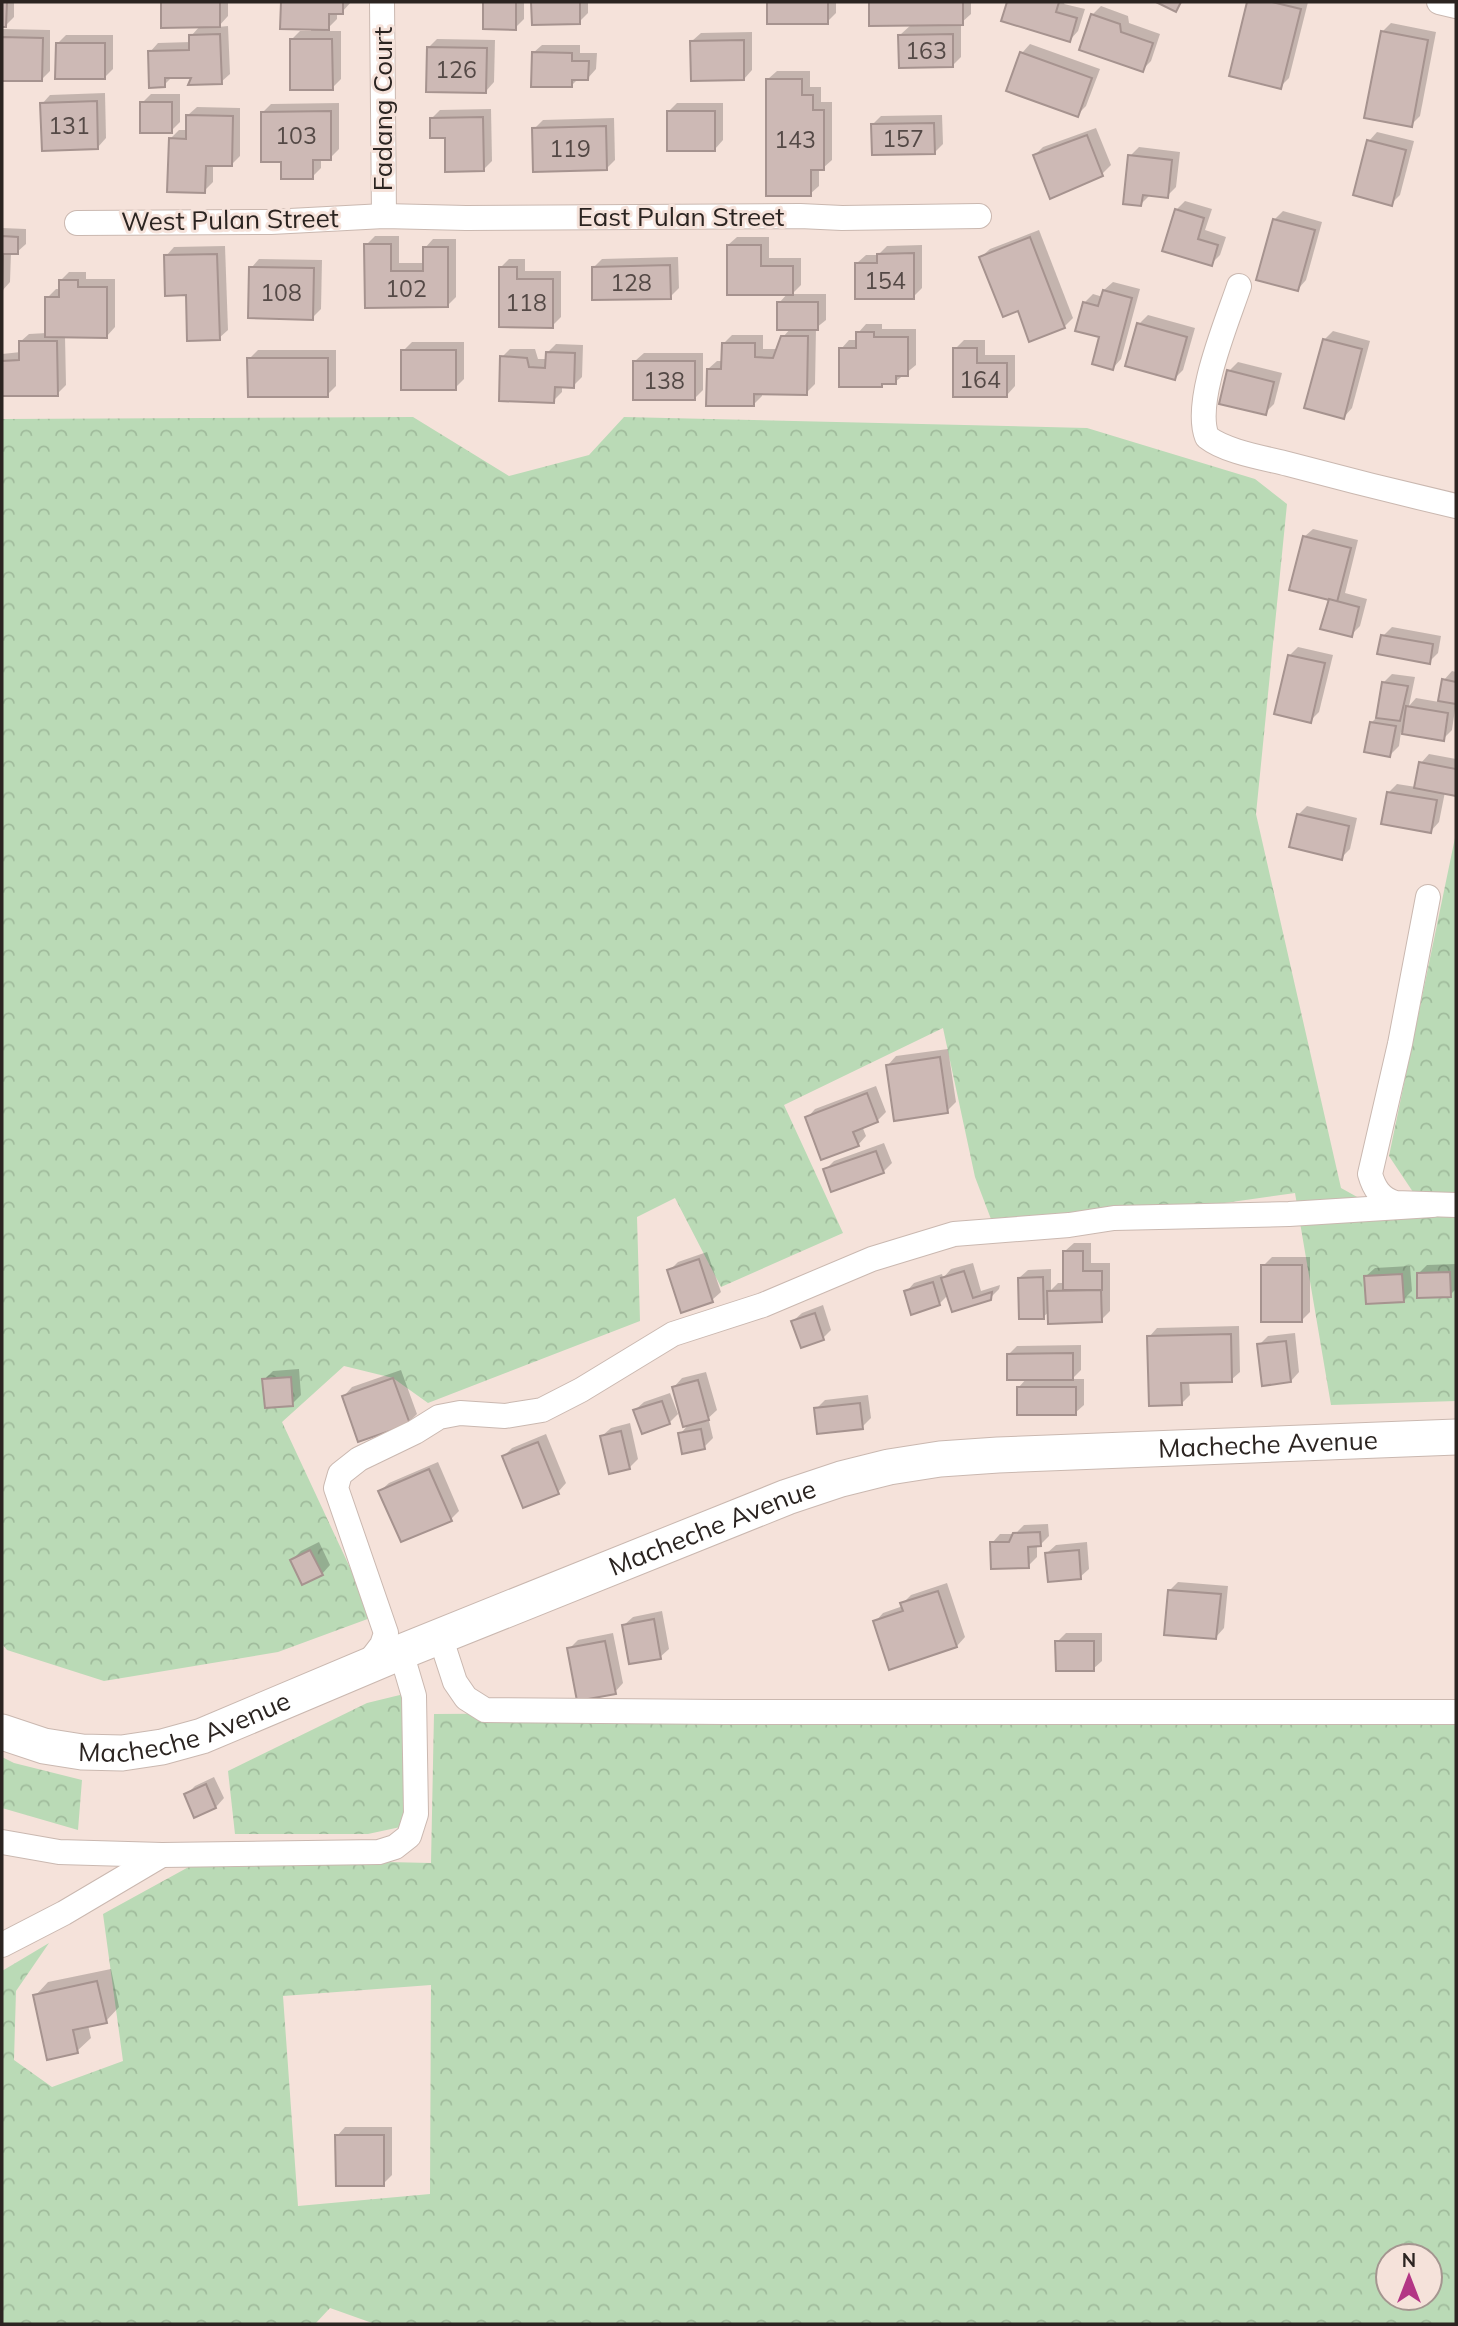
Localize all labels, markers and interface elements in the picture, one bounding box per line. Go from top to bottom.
street label: Fadang Court [366,27,399,191]
house number: 163 [905,36,947,65]
house number: 126 [435,55,477,84]
house number: 131 [48,111,90,140]
house number: 103 [275,121,317,150]
house number: 157 [882,124,924,153]
house number: 143 [774,125,816,154]
house number: 119 [549,134,591,163]
street label: East Pulan Street [578,200,784,233]
street label: West Pulan Street [121,201,339,238]
house number: 154 [864,266,906,295]
house number: 128 [610,268,652,297]
house number: 102 [385,274,427,303]
house number: 108 [260,278,302,307]
house number: 118 [505,288,547,317]
house number: 164 [959,365,1001,394]
house number: 138 [643,366,685,395]
street label: Macheche Avenue [1157,1423,1378,1465]
street label: Macheche Avenue [604,1472,820,1583]
street label: Macheche Avenue [78,1684,295,1770]
north arrow [1374,2242,1444,2312]
text: N [1402,2248,1416,2272]

